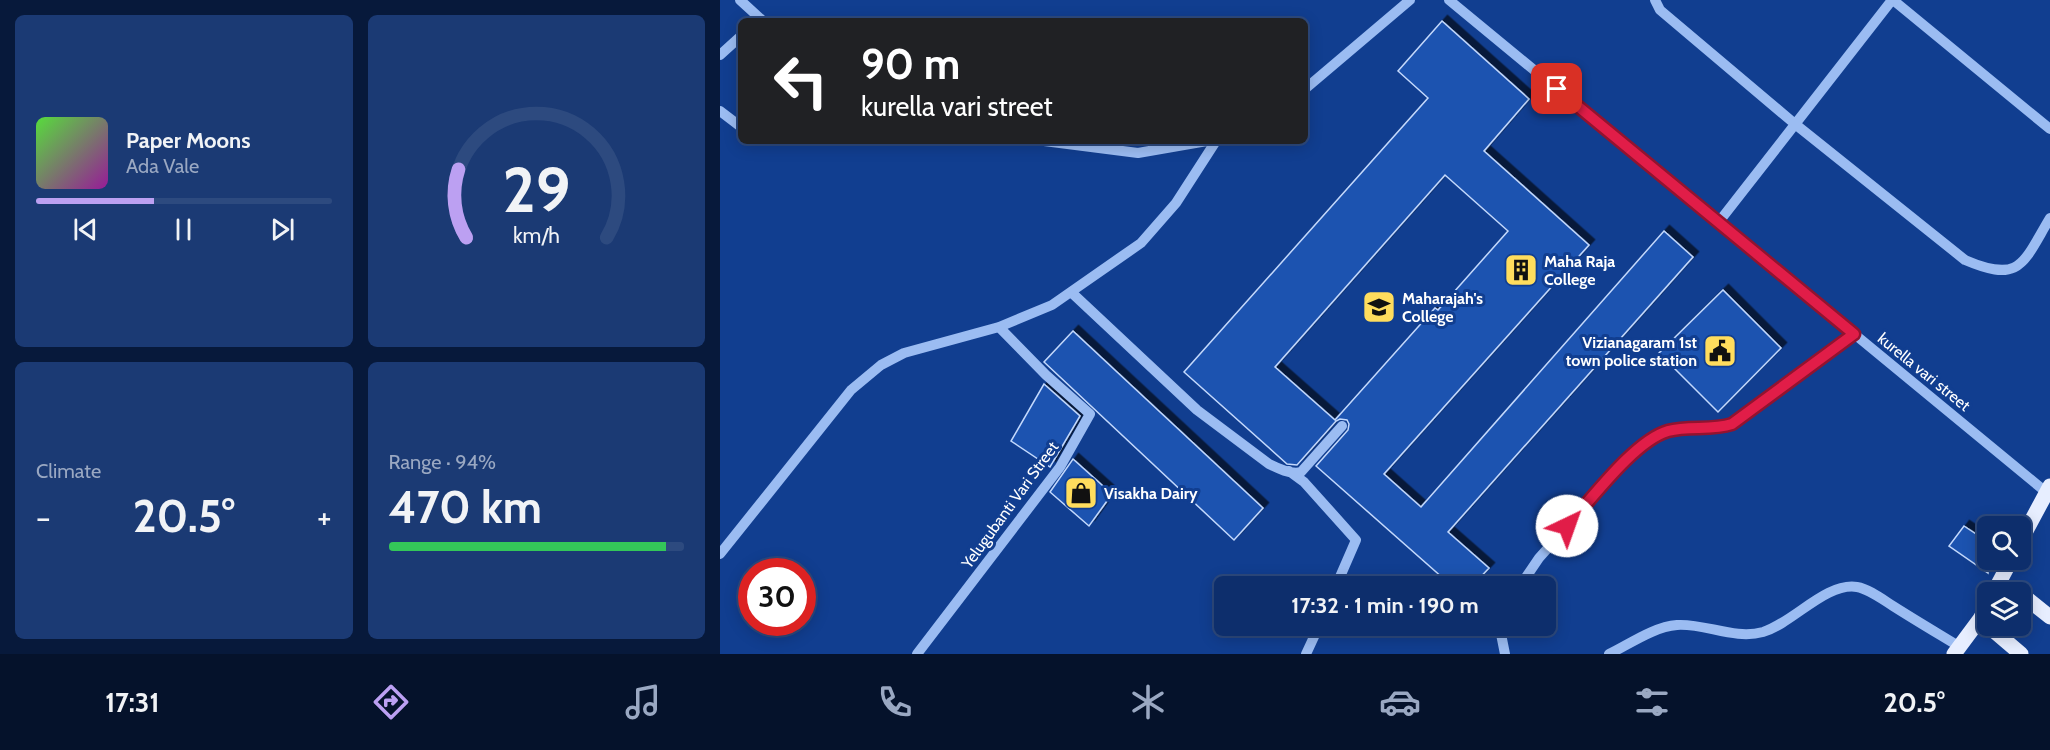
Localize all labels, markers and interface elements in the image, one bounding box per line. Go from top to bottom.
text: 90 m [861,38,960,90]
icon: left [762,42,840,120]
pin [1531,63,1582,114]
icon: arrive [1540,72,1573,105]
text: kurella vari street [861,90,1053,123]
text: Paper Moons [126,127,250,154]
text: 29 [502,152,570,228]
text: Ada Vale [126,154,199,178]
icon: previous [69,213,102,246]
icon: pause [167,213,200,246]
icon: next [266,213,299,246]
text: km/h [513,223,560,249]
building icon: Maha Raja College [1503,252,1539,288]
place label: Maha Raja College [1544,252,1615,289]
school or university icon: Maharajah's College [1361,289,1397,325]
place label: Maharajah's College [1402,289,1483,326]
street label: kurella vari street [1874,329,1975,415]
place label: Vizianagaram 1st town police station [1566,333,1697,370]
public building icon: Vizianagaram 1st town police station [1702,333,1738,369]
street label: Yelugubanti Vari Street [957,437,1063,573]
text: Range · 94% [389,450,496,474]
text: Climate [36,459,101,483]
shop icon: Visakha Dairy [1063,475,1099,511]
text: 470 km [389,480,542,534]
place label: Visakha Dairy [1104,484,1198,503]
text: 20.5° [133,489,235,543]
position arrow [1535,494,1599,558]
text: − [36,497,51,537]
text: + [317,497,332,537]
map controls [1977,516,2031,636]
button: search [1977,516,2031,570]
speed limit sign: 30 [738,558,816,636]
button: layers [1977,582,2031,636]
text: 17:32 · 1 min · 190 m [1291,592,1479,619]
icon: directions [370,681,412,723]
icon: music [622,681,664,723]
icon: phone [874,681,916,723]
icon: climate [1127,681,1169,723]
icon: car [1379,681,1421,723]
icon: filters [1631,681,1673,723]
text: 17:31 [105,686,159,719]
text: 20.5° [1883,686,1945,719]

